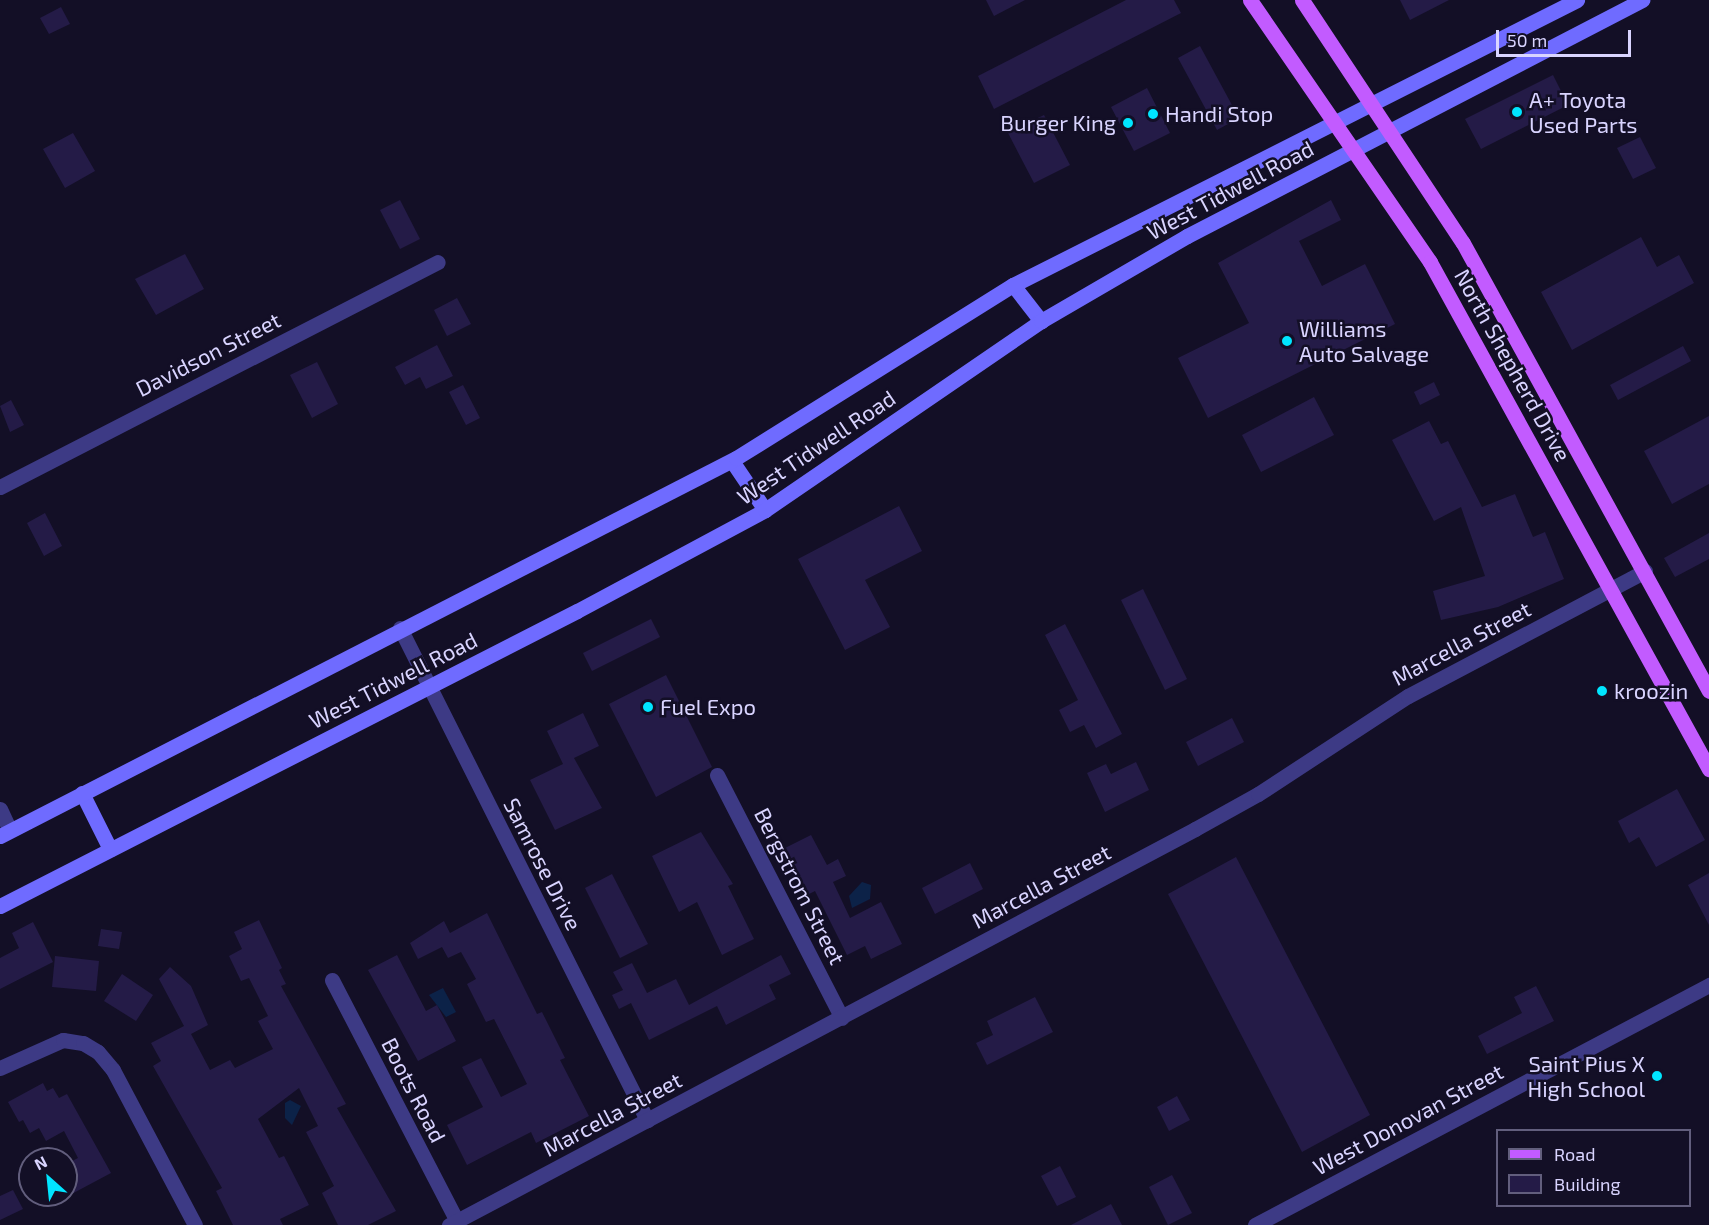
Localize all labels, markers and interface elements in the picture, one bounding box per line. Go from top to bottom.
scale bar [1499,18,1634,56]
text: 50 m [1507,29,1547,51]
place label: A+ Toyota Used Parts [1529,86,1638,138]
place label: Handi Stop [1165,101,1273,127]
marker: A+ Toyota Used Parts [1510,105,1524,119]
marker: Handi Stop [1146,107,1160,121]
place label: Burger King [1000,110,1116,136]
marker: Burger King [1121,116,1135,130]
street label: West Tidwell Road [1142,135,1318,245]
street label: North Shepherd Drive [1449,264,1577,466]
street label: Davidson Street [131,306,285,402]
place label: Williams Auto Salvage [1299,315,1429,366]
marker: Williams Auto Salvage [1280,334,1294,348]
street label: West Tidwell Road [731,384,901,510]
street label: Marcella Street [1387,595,1535,691]
street label: West Tidwell Road [304,626,482,734]
place label: kroozin [1614,678,1688,704]
marker: kroozin [1595,684,1609,698]
place label: Fuel Expo [660,694,756,720]
marker: Fuel Expo [641,700,655,714]
street label: Samrose Drive [498,793,588,935]
street label: Bergstrom Street [749,803,851,969]
street label: Marcella Street [967,838,1115,934]
street label: Boots Road [376,1033,452,1147]
place label: Saint Pius X High School [1527,1050,1645,1102]
street label: West Donovan Street [1308,1058,1508,1180]
street label: Marcella Street [538,1066,686,1162]
marker: Saint Pius X High School [1650,1069,1664,1083]
legend [1496,1129,1691,1207]
text: Road [1554,1143,1595,1165]
north arrow [18,1147,78,1207]
text: N [31,1151,50,1173]
text: Building [1554,1173,1621,1195]

